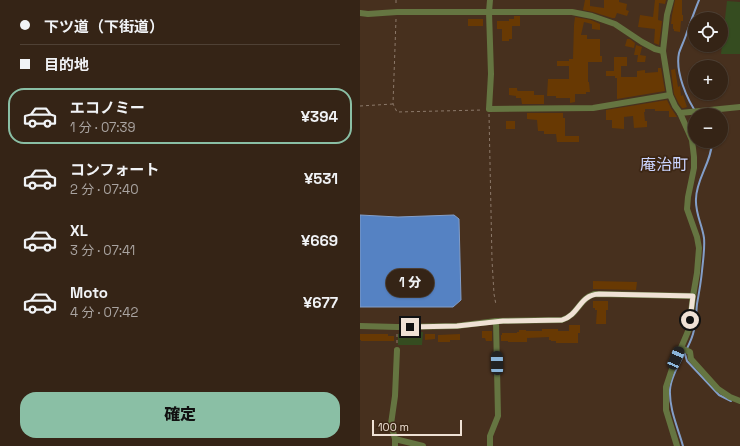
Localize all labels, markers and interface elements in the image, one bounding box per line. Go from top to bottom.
map controls [688,12,728,148]
button: locate [688,12,728,52]
text: 下ツ道（下街道） [44,17,164,36]
text: 目的地 [44,55,89,74]
button: + [688,60,728,100]
icon: car [22,98,58,134]
text: エコノミー [70,98,145,117]
text: ¥394 [301,107,338,126]
button: − [688,108,728,148]
text: 1 分 · 07:39 [70,119,135,136]
district label: 庵治町 [640,154,688,175]
icon: car [22,160,58,196]
text: コンフォート [70,160,160,179]
text: ¥531 [304,169,338,188]
text: 2 分 · 07:40 [70,181,138,198]
text: XL [70,221,88,240]
icon: car [22,222,58,258]
text: ¥669 [301,231,338,250]
text: 3 分 · 07:41 [70,242,135,259]
callout: 1 分 [386,269,434,297]
text: 1 分 [399,274,421,291]
text: Moto [70,283,108,302]
icon: car [22,284,58,320]
text: ¥677 [303,293,338,312]
text: 4 分 · 07:42 [70,304,138,321]
route start [681,311,699,329]
route end [401,318,419,336]
car [666,345,686,371]
car [491,351,503,375]
button: 確定 [20,392,340,438]
scale bar [372,418,462,437]
text: 100 m [378,420,409,434]

